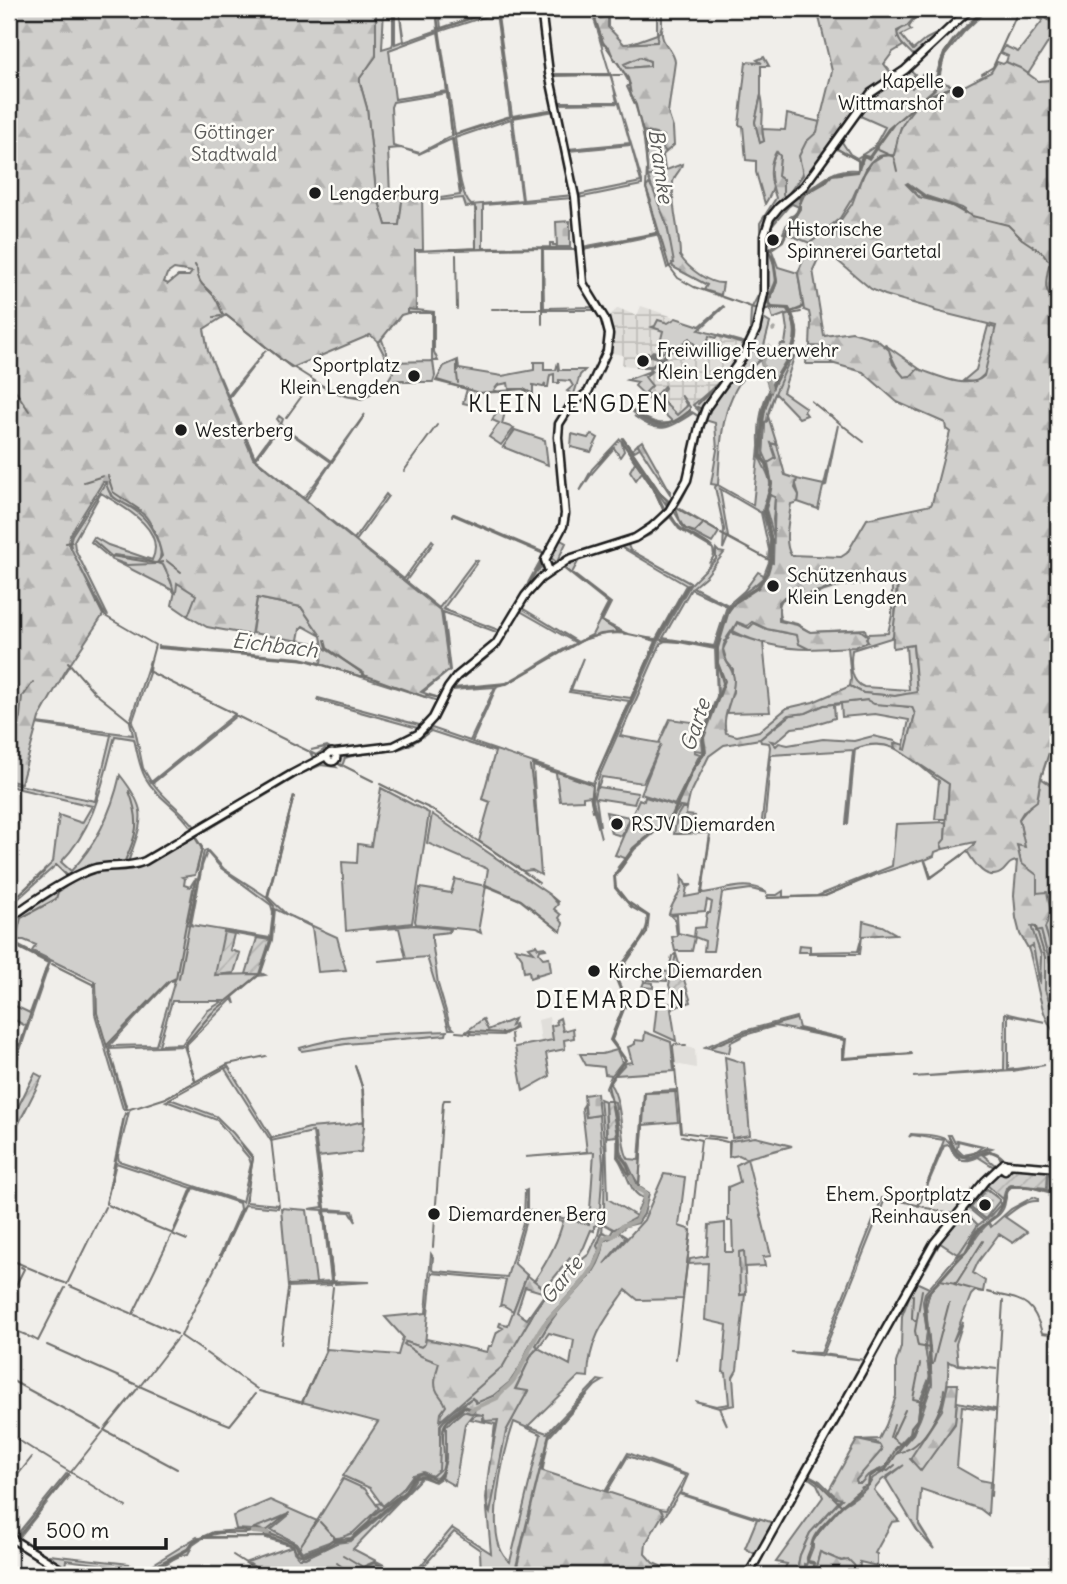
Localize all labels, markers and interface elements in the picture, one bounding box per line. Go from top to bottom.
place label: Kapelle Wittmarshof [838,69,945,115]
marker: Kapelle Wittmarshof [950,84,966,100]
park label: Göttinger Stadtwald [191,120,277,166]
water label: Bramke [642,127,680,206]
place label: Lengderburg [329,181,439,205]
marker: Lengderburg [307,185,323,201]
place label: Historische Spinnerei Gartetal [787,217,941,263]
marker: Historische Spinnerei Gartetal [765,232,781,248]
place label: Freiwillige Feuerwehr Klein Lengden [657,338,839,384]
place label: Sportplatz Klein Lengden [280,353,400,399]
marker: Freiwillige Feuerwehr Klein Lengden [635,353,651,369]
marker: Sportplatz Klein Lengden [406,368,422,384]
district label: KLEIN LENGDEN [468,389,670,418]
place label: Westerberg [195,418,294,442]
marker: Westerberg [173,422,189,438]
place label: Schützenhaus Klein Lengden [787,563,907,609]
marker: Schützenhaus Klein Lengden [765,578,781,594]
water label: Eichbach [231,626,320,664]
water label: Garte [674,694,717,755]
place label: RSJV Diemarden [631,812,775,836]
marker: RSJV Diemarden [609,816,625,832]
place label: Kirche Diemarden [608,959,762,983]
marker: Kirche Diemarden [586,963,602,979]
district label: DIEMARDEN [535,985,687,1014]
place label: Ehem. Sportplatz Reinhausen [826,1182,971,1228]
marker: Ehem. Sportplatz Reinhausen [977,1197,993,1213]
place label: Diemardener Berg [448,1202,607,1226]
marker: Diemardener Berg [426,1206,442,1222]
water label: Garte [534,1249,590,1309]
scale bar [35,1507,166,1551]
text: 500 m [46,1517,109,1544]

